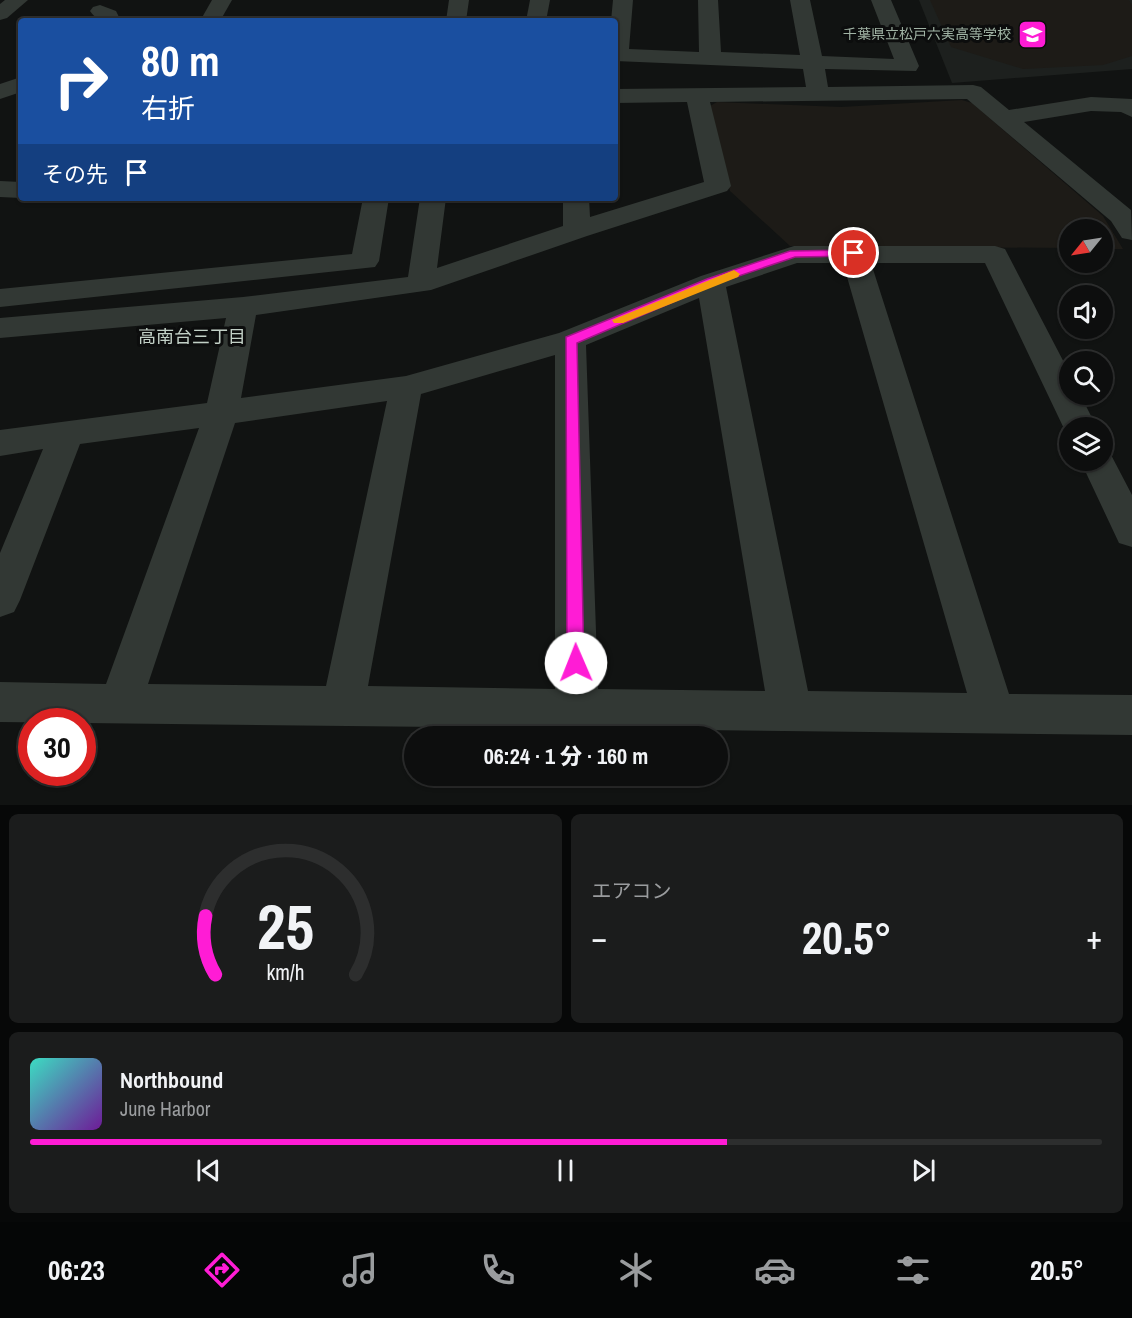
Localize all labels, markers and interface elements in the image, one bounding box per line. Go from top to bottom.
school or university icon: 千葉県立松戸六実高等学校 [1016,18,1048,50]
place label: 千葉県立松戸六実高等学校 [843,25,1011,43]
text: 80 m [141,33,220,89]
icon: right [42,42,120,120]
text: 右折 [141,90,195,126]
icon: arrive [120,156,153,189]
text: その先 [42,159,108,189]
north arrow [1059,219,1113,273]
map controls [1059,219,1113,471]
pin [828,227,879,278]
icon: arrive [837,236,870,269]
button: sound [1059,285,1113,339]
district label: 高南台三丁目 [138,324,246,349]
button: search [1059,351,1113,405]
button: layers [1059,417,1113,471]
position arrow [544,631,608,695]
speed limit sign: 30 [18,708,96,786]
text: 06:24 · 1 分 · 160 m [484,741,648,771]
text: エアコン [592,877,672,904]
text: 25 [257,884,314,968]
text: 20.5° [802,907,892,968]
text: − [592,915,607,959]
text: + [1086,915,1102,959]
text: km/h [266,959,304,988]
text: Northbound [120,1065,223,1095]
text: June Harbor [120,1095,210,1122]
icon: previous [192,1154,225,1187]
icon: pause [549,1154,582,1187]
icon: next [907,1154,940,1187]
icon: directions [201,1249,243,1291]
icon: music [339,1249,381,1291]
icon: phone [477,1249,519,1291]
icon: climate [615,1249,657,1291]
icon: car [754,1249,796,1291]
icon: filters [892,1249,934,1291]
text: 06:23 [48,1252,105,1288]
text: 20.5° [1030,1252,1084,1288]

